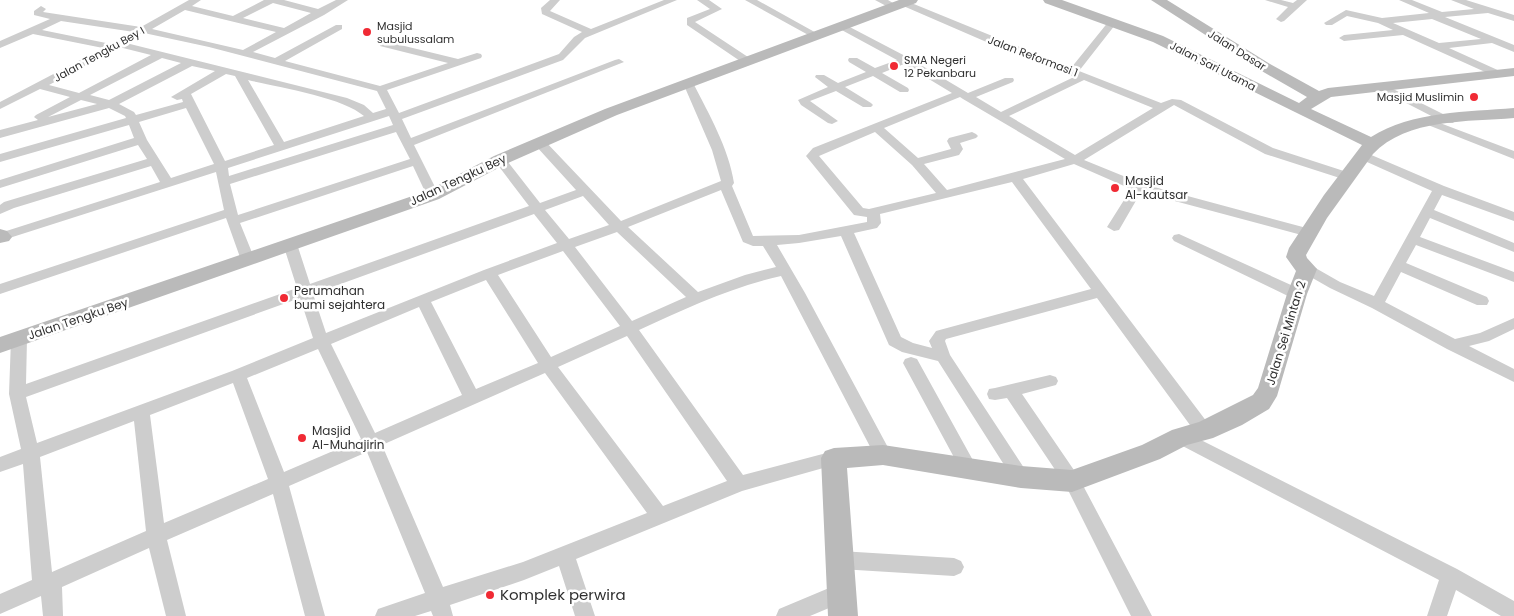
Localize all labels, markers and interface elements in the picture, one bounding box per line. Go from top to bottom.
place label: Masjid subulussalam [377,18,454,47]
street label: Jalan Tengku Bey I [51,22,147,86]
marker: Masjid subulussalam [361,26,373,38]
street label: Jalan Dasar [1205,26,1269,74]
street label: Jalan Reformasi 1 [986,31,1080,81]
street label: Jalan Sari Utama [1167,37,1259,95]
place label: SMA Negeri 12 Pekanbaru [904,52,976,81]
marker: SMA Negeri 12 Pekanbaru [888,60,900,72]
place label: Masjid Muslimin [1377,89,1464,105]
marker: Masjid Muslimin [1468,91,1480,103]
street label: Jalan Tengku Bey [407,150,509,209]
place label: Masjid Al-kautsar [1125,172,1188,203]
marker: Masjid Al-kautsar [1109,182,1121,194]
street label: Jalan Sei Mintan 2 [1262,278,1310,387]
place label: Perumahan bumi sejahtera [294,282,385,313]
marker: Perumahan bumi sejahtera [278,292,290,304]
street label: Jalan Tengku Bey [26,293,130,344]
place label: Masjid Al-Muhajirin [312,422,385,453]
marker: Masjid Al-Muhajirin [296,432,308,444]
place label: Komplek perwira [500,584,626,605]
marker: Komplek perwira [484,589,496,601]

